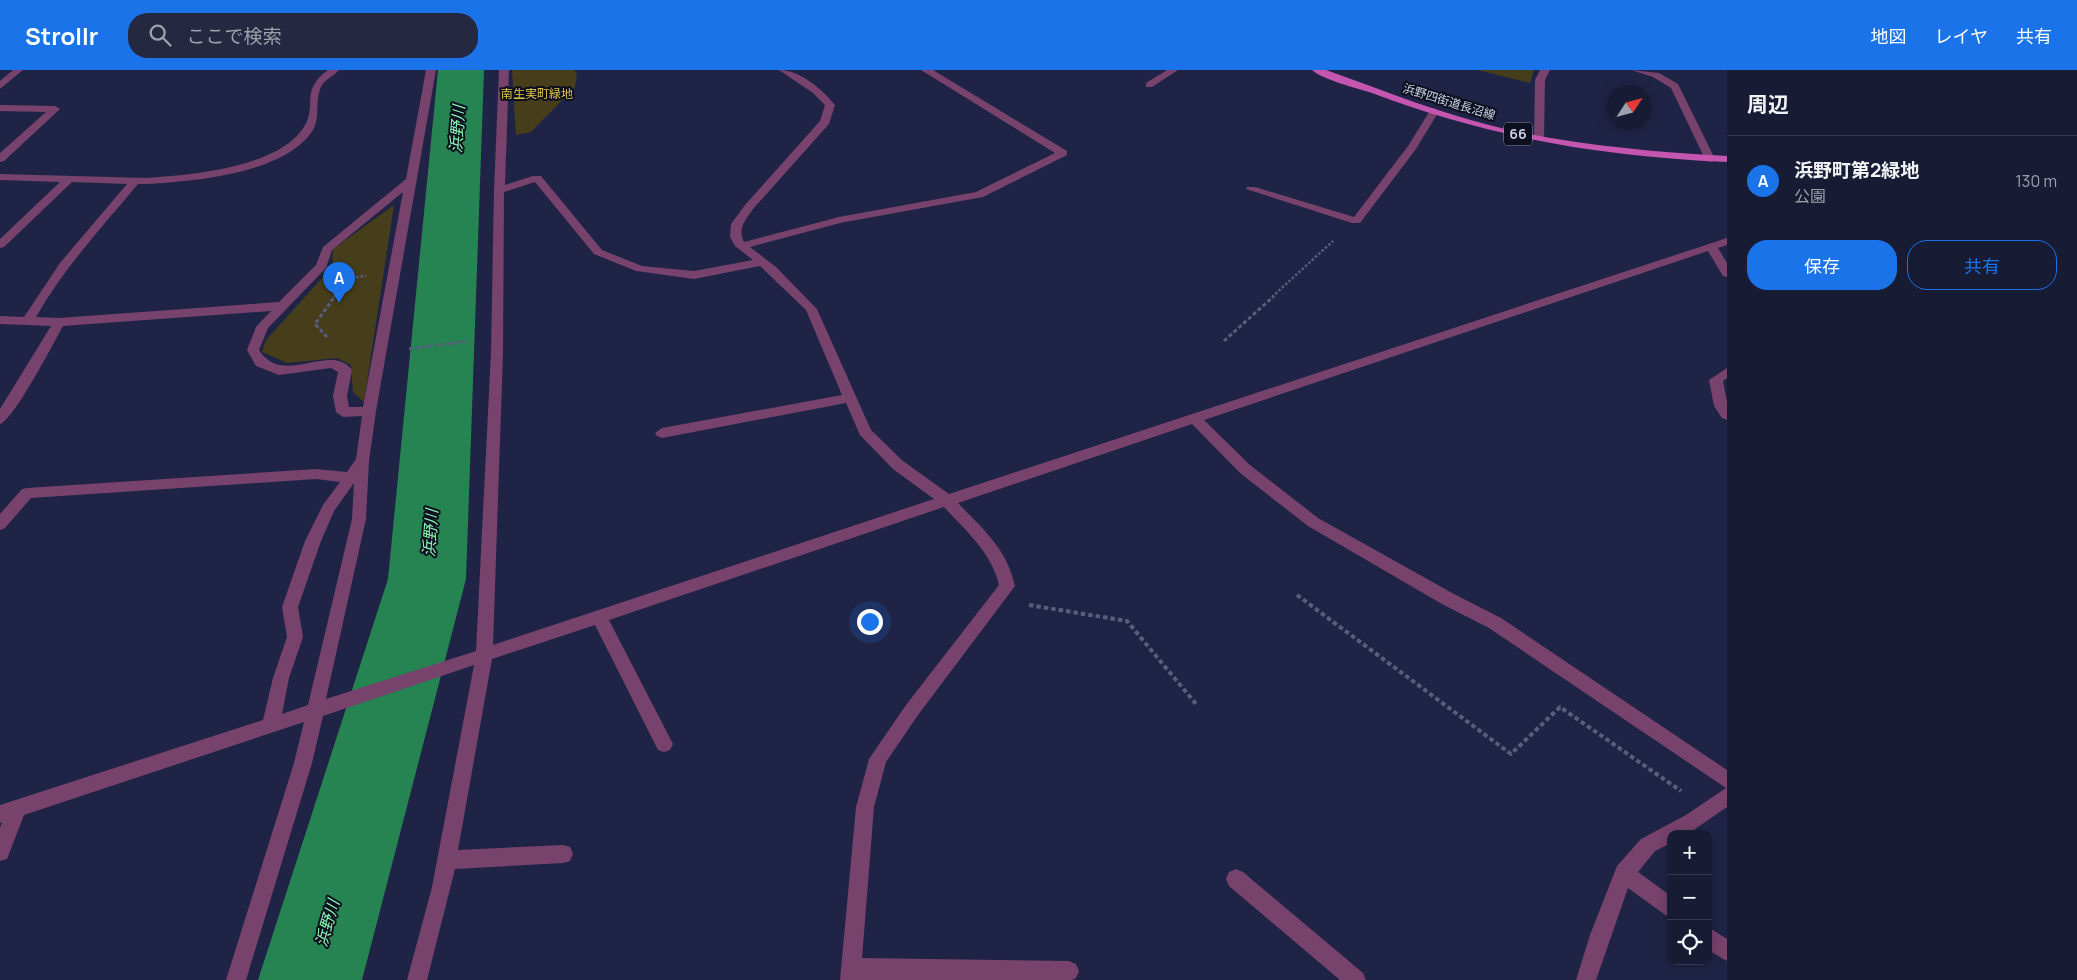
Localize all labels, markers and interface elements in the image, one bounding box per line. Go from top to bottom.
search box [128,13,478,58]
text: Strollr [25,19,98,52]
icon: search [146,21,174,49]
text: ここで検索 [186,23,281,49]
text: 地図 [1871,24,1907,48]
text: レイヤ [1935,24,1988,48]
text: 共有 [2016,24,2052,48]
street label: 浜野四街道長沼線 [1401,79,1498,124]
park label: 南生実町緑地 [501,85,573,102]
north arrow [1607,85,1652,130]
text: 周辺 [1747,90,1789,118]
water label: 浜野川 [444,102,470,154]
road number: 66 [1504,122,1532,146]
text: 浜野町第2緑地 [1794,157,1919,183]
text: A [1758,170,1768,192]
text: 130 m [2015,170,2057,192]
text: 公園 [1794,185,1826,207]
button: 保存 [1747,240,1897,290]
button: 共有 [1907,240,2057,290]
pin: A [323,262,355,303]
water label: 浜野川 [417,506,443,558]
your location [857,609,883,635]
map controls [1667,830,1712,965]
button: + [1667,830,1712,875]
button: − [1667,875,1712,920]
water label: 浜野川 [310,895,345,949]
button: locate [1667,920,1712,965]

